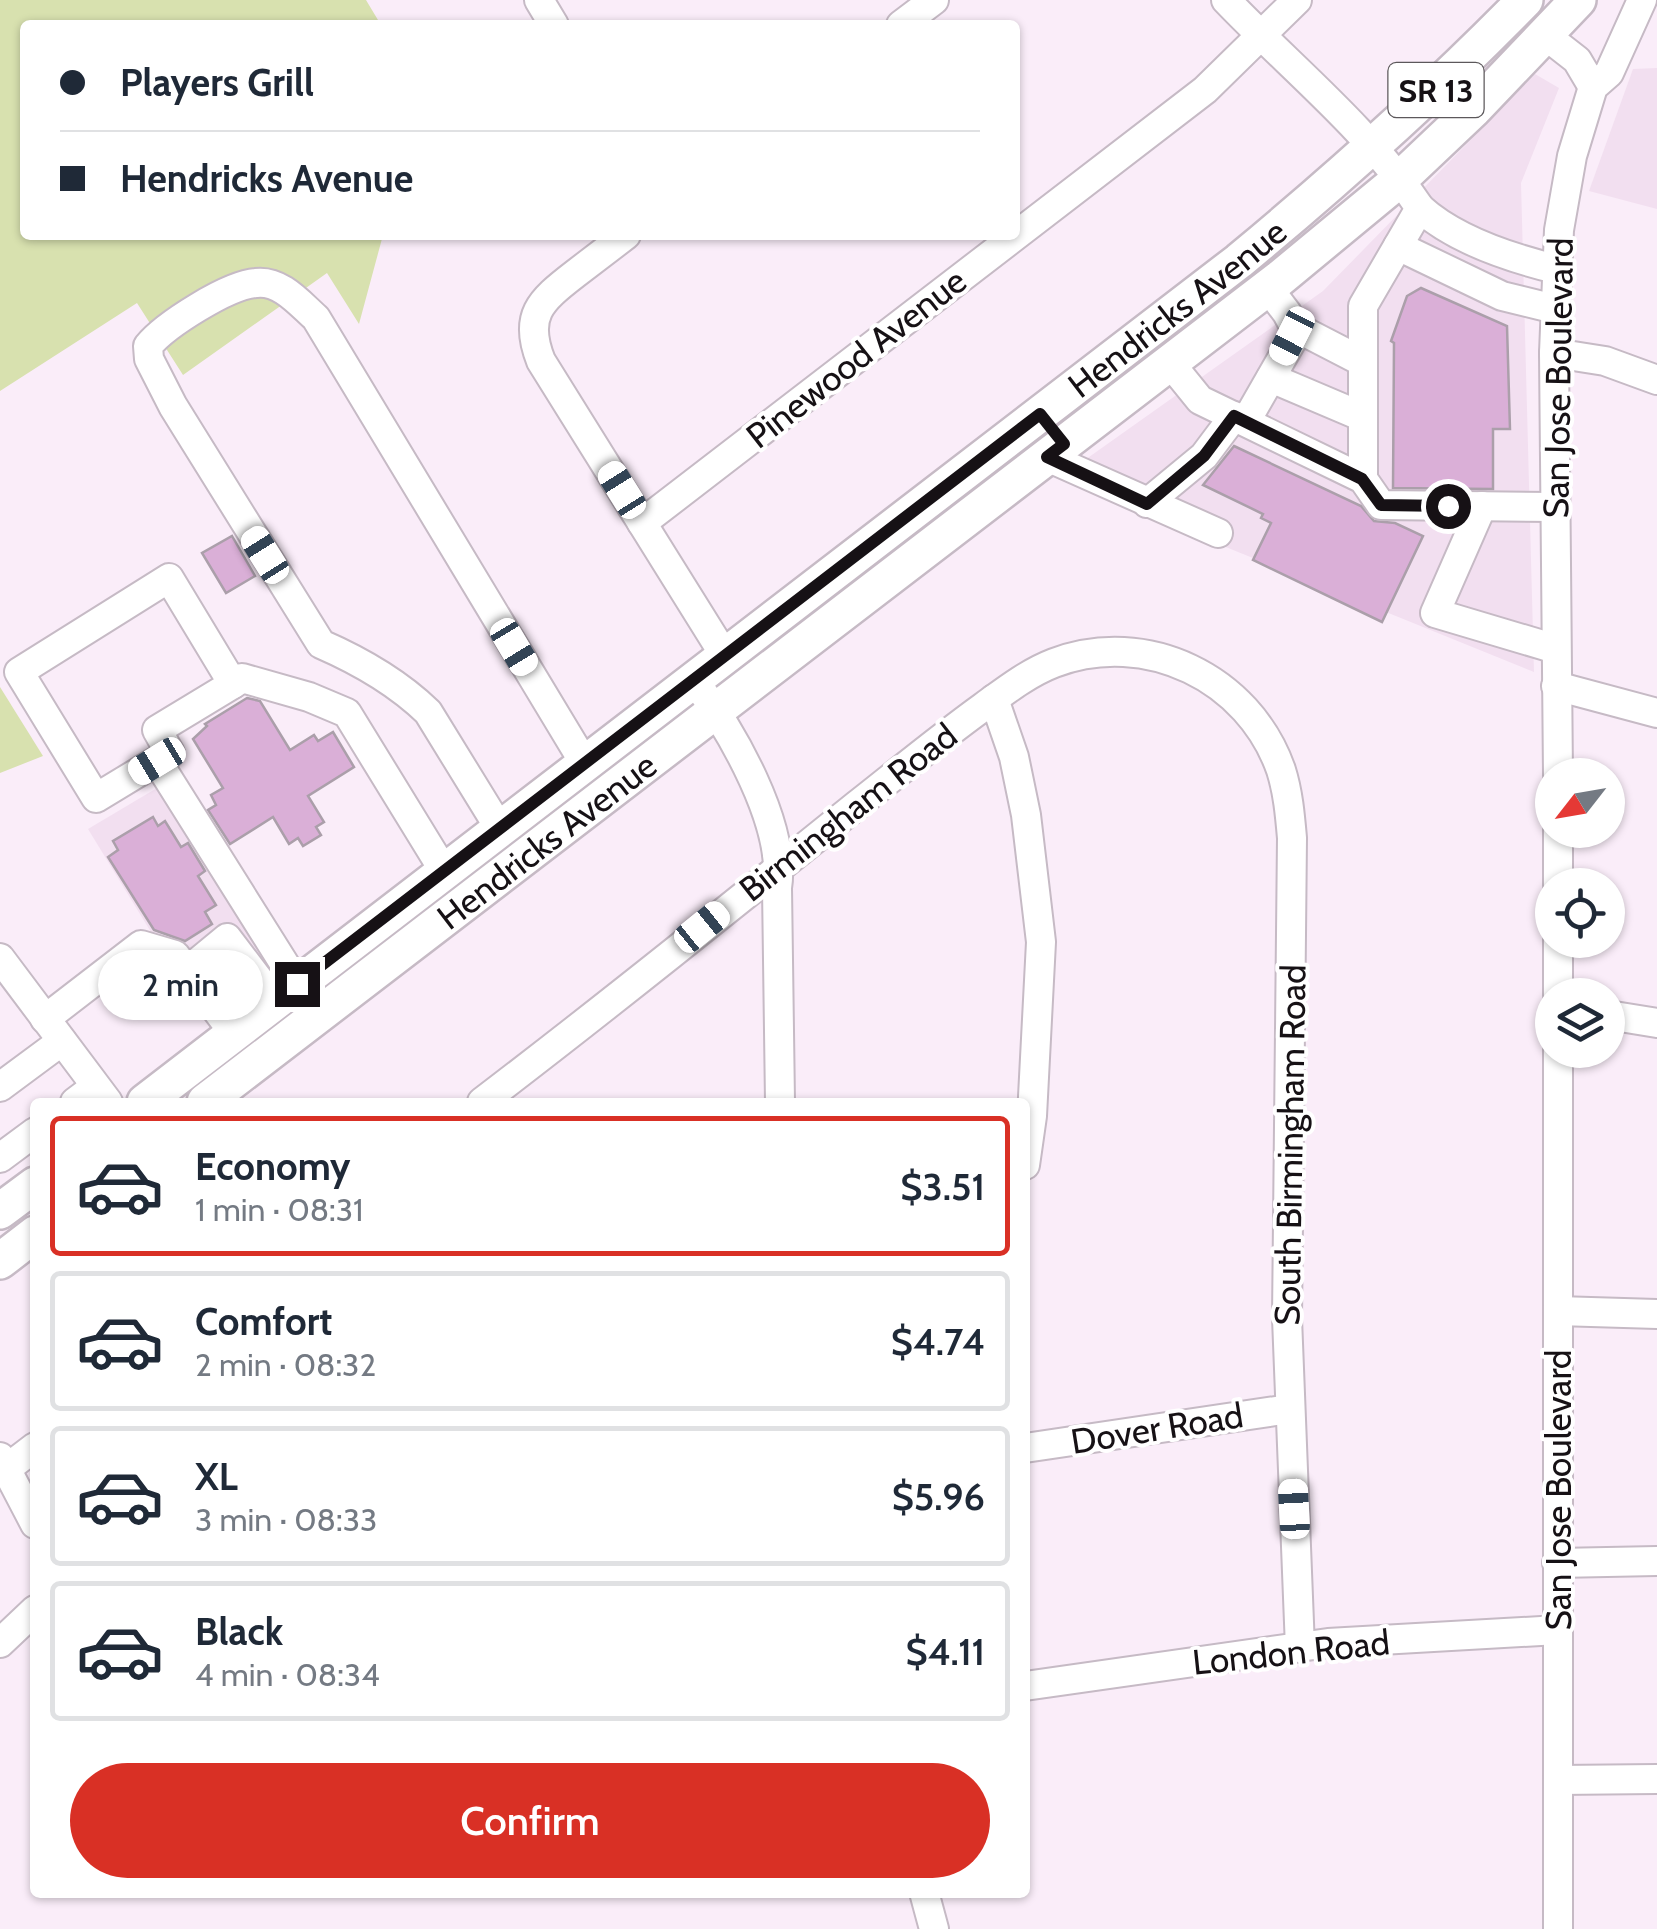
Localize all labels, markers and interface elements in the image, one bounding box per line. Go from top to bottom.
text: Players Grill [120,59,314,106]
road number: SR 13 [1388,63,1484,117]
text: Hendricks Avenue [120,155,413,202]
street label: Hendricks Avenue [1059,210,1295,406]
street label: San Jose Boulevard [1534,237,1582,519]
street label: Pinewood Avenue [738,259,974,457]
car [1265,302,1319,370]
car [593,457,651,523]
route start [1426,484,1471,529]
car [236,522,294,588]
car [486,614,542,680]
street label: Birmingham Road [731,714,965,910]
car [124,733,190,789]
street label: Hendricks Avenue [428,743,664,938]
north arrow [1535,758,1625,848]
map controls [1535,758,1625,1068]
button: locate [1535,868,1625,958]
car [669,896,735,958]
callout: 2 min [97,949,262,1019]
route end [275,962,320,1007]
street label: South Birmingham Road [1265,964,1315,1326]
text: 2 min [142,965,219,1004]
button: layers [1535,978,1625,1068]
icon: car [75,1141,165,1231]
text: Economy [195,1143,350,1190]
text: $3.51 [900,1163,985,1210]
text: 1 min · 08:31 [195,1190,364,1229]
icon: car [75,1296,165,1386]
text: Comfort [195,1298,332,1345]
text: $4.74 [891,1318,985,1365]
text: 2 min · 08:32 [195,1345,376,1384]
street label: San Jose Boulevard [1537,1350,1580,1630]
street label: Dover Road [1068,1393,1246,1463]
icon: car [75,1451,165,1541]
text: XL [195,1453,238,1500]
text: $5.96 [892,1473,985,1520]
car [1277,1478,1311,1540]
text: 3 min · 08:33 [195,1500,377,1539]
icon: car [75,1606,165,1696]
text: Black [195,1608,283,1655]
street label: London Road [1190,1620,1392,1684]
text: $4.11 [906,1628,985,1675]
text: 4 min · 08:34 [195,1655,380,1694]
button: Confirm [70,1763,990,1878]

